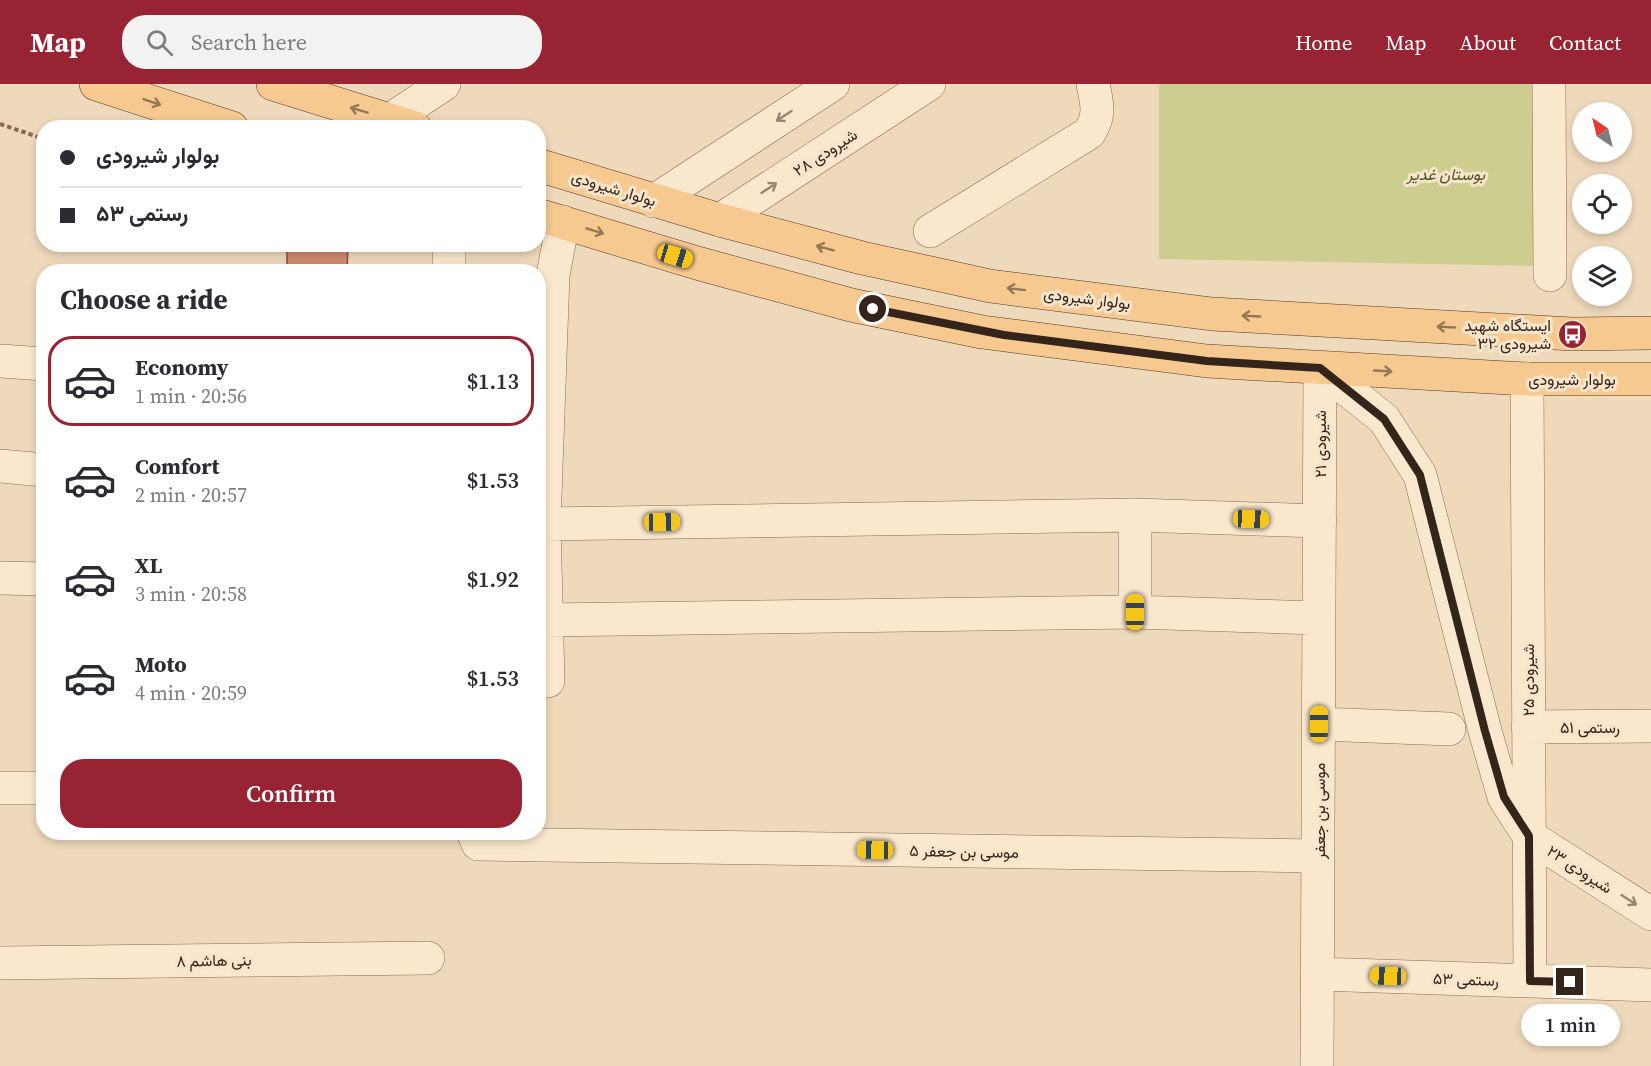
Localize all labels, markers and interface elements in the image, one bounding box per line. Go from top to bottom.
search box [122,15,542,69]
text: Map [30,23,86,61]
icon: search [143,26,176,59]
text: Search here [191,27,307,57]
text: Home [1295,28,1353,57]
text: Map [1386,28,1427,57]
text: About [1460,28,1516,57]
text: Contact [1549,28,1621,57]
one-way arrow [142,97,161,108]
north arrow [1572,102,1632,162]
map controls [1572,102,1632,306]
one-way arrow [350,104,369,115]
one-way arrow [776,110,792,122]
street label: شیرودی ۲۸ [789,123,861,181]
text: بولوار شیرودی [96,140,219,170]
park label: بوستان غدیر [1406,163,1486,185]
street label: بولوار شیرودی [569,165,659,211]
button: locate [1572,174,1632,234]
one-way arrow [760,182,777,194]
text: رستمی ۵۳ [96,198,188,228]
one-way arrow [585,227,604,238]
car [655,242,695,270]
one-way arrow [816,242,835,254]
button: layers [1572,246,1632,306]
text: Choose a ride [60,281,228,318]
street label: بولوار شیرودی [1042,282,1132,314]
one-way arrow [1006,283,1026,294]
route start [859,295,886,322]
one-way arrow [1242,311,1261,322]
place label: ایستگاه شهید شیرودی ۳۲ [1464,314,1551,354]
bus stop icon: ایستگاه شهید شیرودی ۳۲ [1556,318,1588,350]
one-way arrow [1436,321,1456,332]
text: Economy [135,352,229,382]
icon: car [63,354,117,408]
text: $1.13 [467,366,519,396]
one-way arrow [1373,366,1393,377]
street label: بولوار شیرودی [1528,368,1616,390]
text: 1 min · 20:56 [135,382,247,410]
street label: شیرودی ۲۱ [1309,410,1331,478]
text: Comfort [135,451,219,481]
icon: car [63,453,117,507]
text: $1.53 [467,465,519,495]
text: 2 min · 20:57 [135,481,247,509]
car [1233,509,1269,529]
car [644,513,680,531]
text: XL [135,550,162,580]
icon: car [63,552,117,606]
text: $1.92 [467,564,519,594]
text: 3 min · 20:58 [135,580,247,608]
car [1126,594,1144,630]
street label: شیرودی ۲۵ [1517,644,1539,716]
text: Moto [135,649,187,679]
icon: car [63,651,117,705]
text: $1.53 [467,663,519,693]
text: 4 min · 20:59 [135,679,247,707]
car [1310,706,1328,742]
street label: رستمی ۵۱ [1560,716,1620,738]
button: Confirm [60,759,522,828]
street label: موسی بن جعفر [1308,763,1330,860]
street label: موسی بن جعفر ۵ [909,839,1019,863]
street label: شیرودی ۲۳ [1543,840,1617,898]
car [857,841,893,859]
one-way arrow [1621,894,1638,907]
street label: بنی هاشم ۸ [176,948,252,972]
car [1370,966,1406,986]
street label: رستمی ۵۳ [1433,967,1499,991]
route end [1556,968,1583,995]
callout: 1 min [1520,1003,1620,1045]
text: 1 min [1545,1011,1596,1039]

